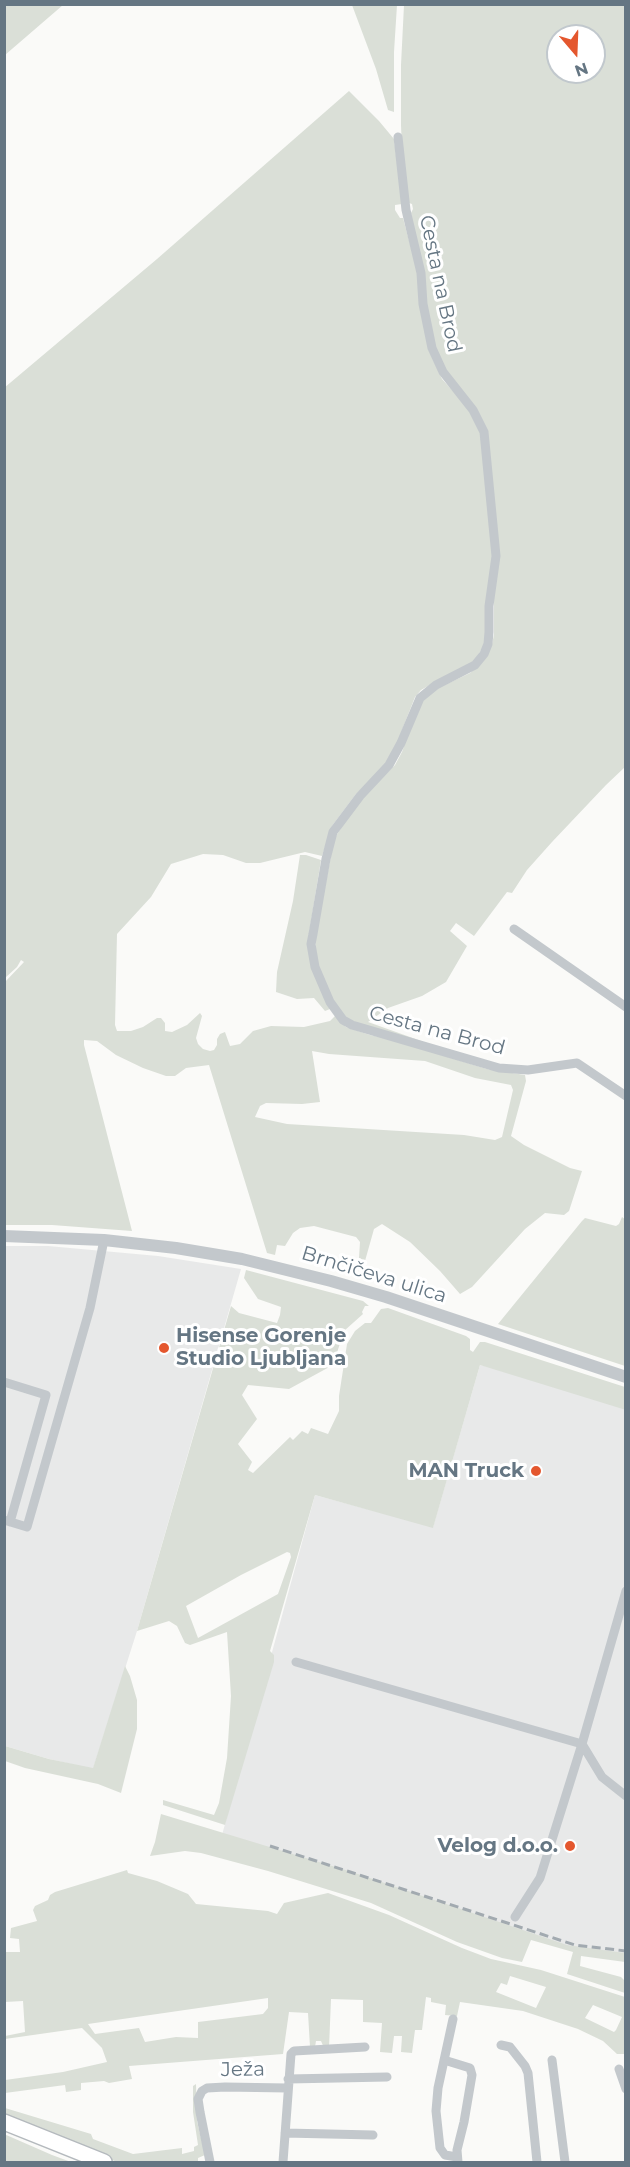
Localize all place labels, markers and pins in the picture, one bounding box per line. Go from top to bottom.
place label: Hisense Gorenje Studio Ljubljana [176,1324,346,1371]
marker: Hisense Gorenje Studio Ljubljana [157,1341,171,1355]
place label: MAN Truck [408,1459,524,1483]
marker: MAN Truck [529,1464,543,1478]
place label: Velog d.o.o. [438,1834,558,1858]
marker: Velog d.o.o. [563,1839,577,1853]

